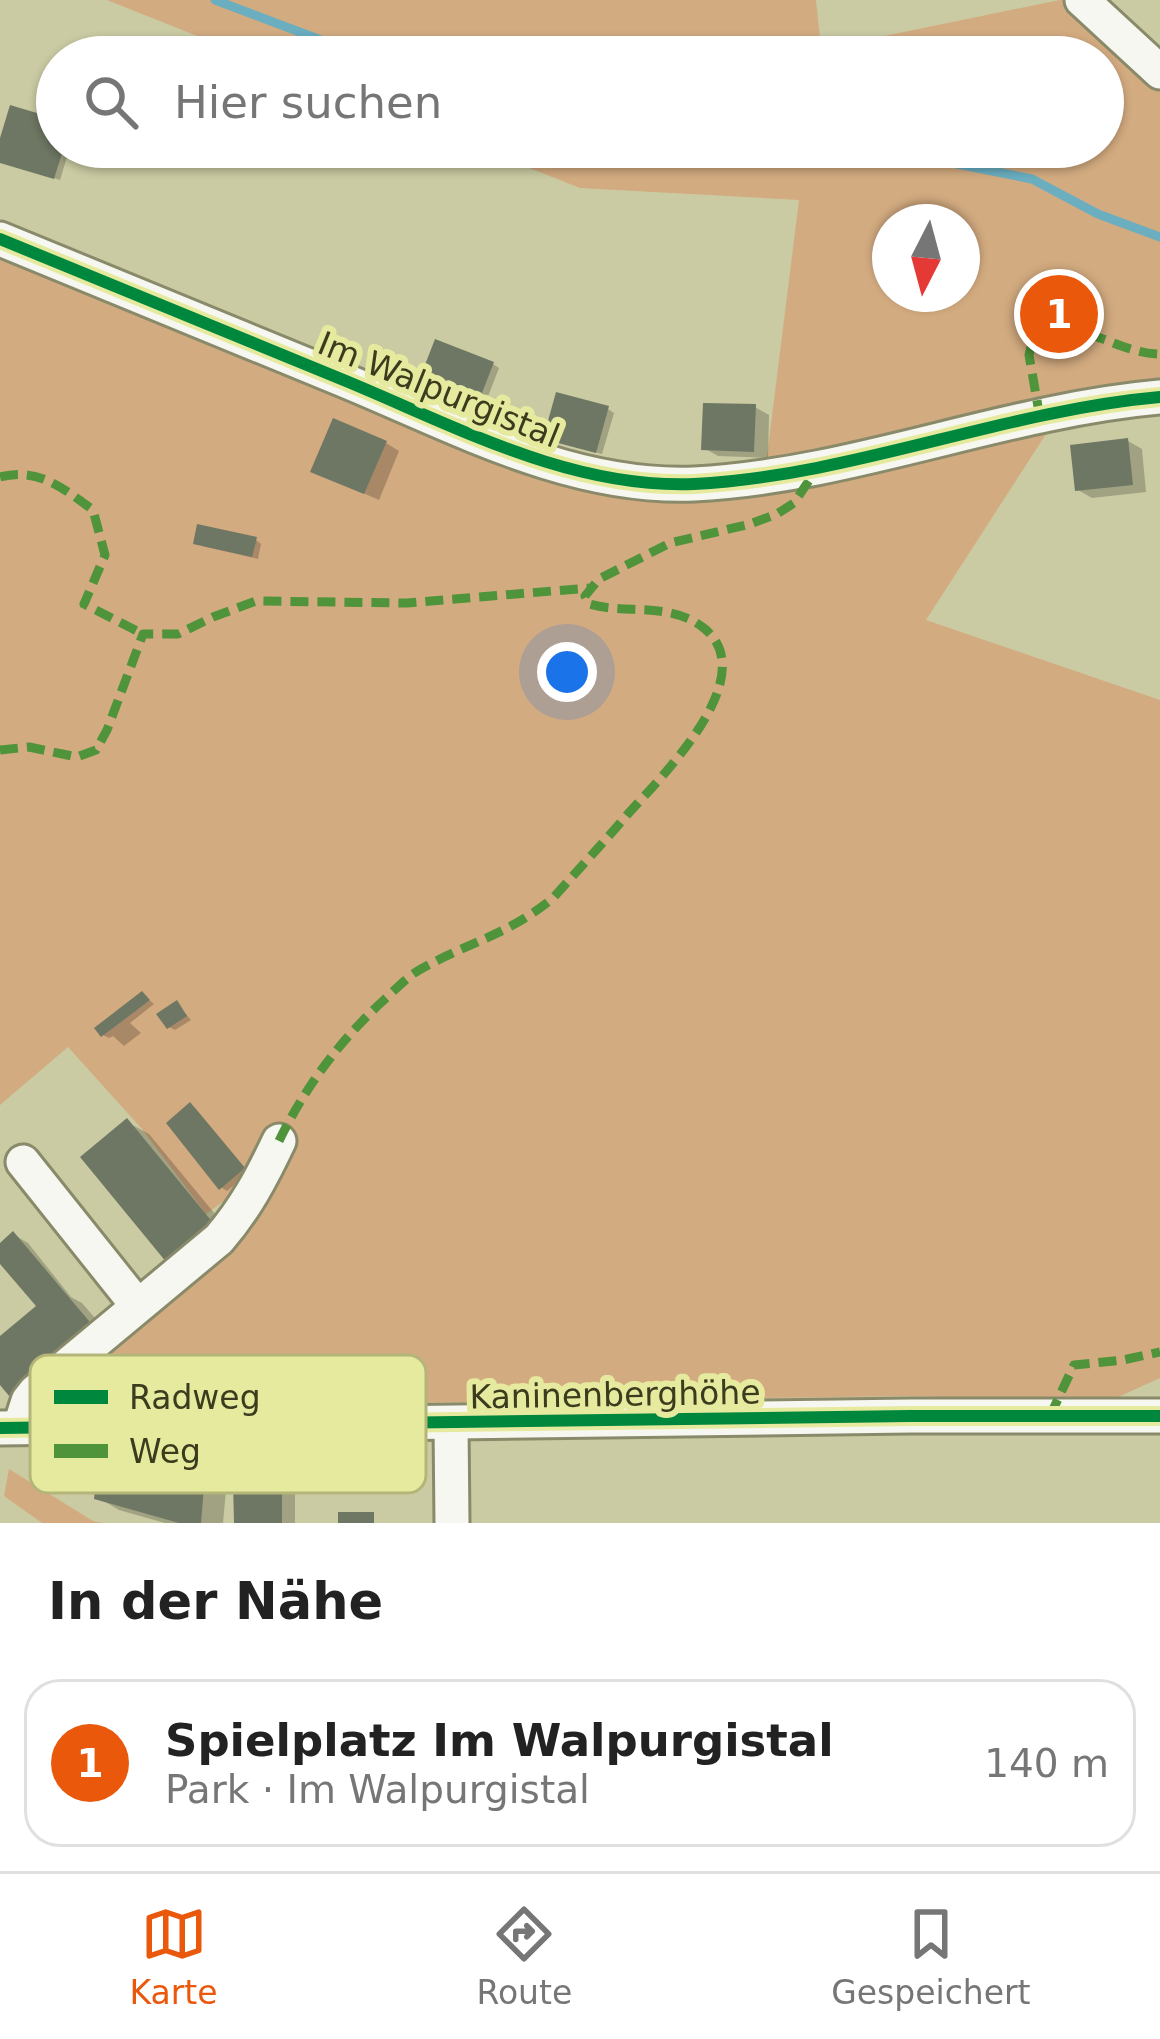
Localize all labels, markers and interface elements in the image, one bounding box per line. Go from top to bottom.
search box [36,36,1124,168]
icon: search [78,69,144,135]
text: Hier suchen [174,76,442,129]
north arrow [872,204,980,312]
pin: 1 [1020,269,1098,359]
street label: Im Walpurgistal [312,323,565,456]
your location [537,642,597,702]
legend [30,1355,426,1493]
street label: Kaninenberghöhe [469,1372,761,1417]
text: Radweg [129,1378,261,1417]
text: Weg [129,1432,201,1471]
text: In der Nähe [48,1572,383,1631]
text: Spielplatz Im Walpurgistal [165,1714,834,1767]
text: 1 [76,1741,104,1786]
text: 140 m [984,1741,1109,1786]
text: Park · Im Walpurgistal [165,1767,590,1812]
tab: Karte [129,1901,218,2012]
tab: Route [476,1901,572,2012]
tab: Gespeichert [831,1901,1031,2012]

